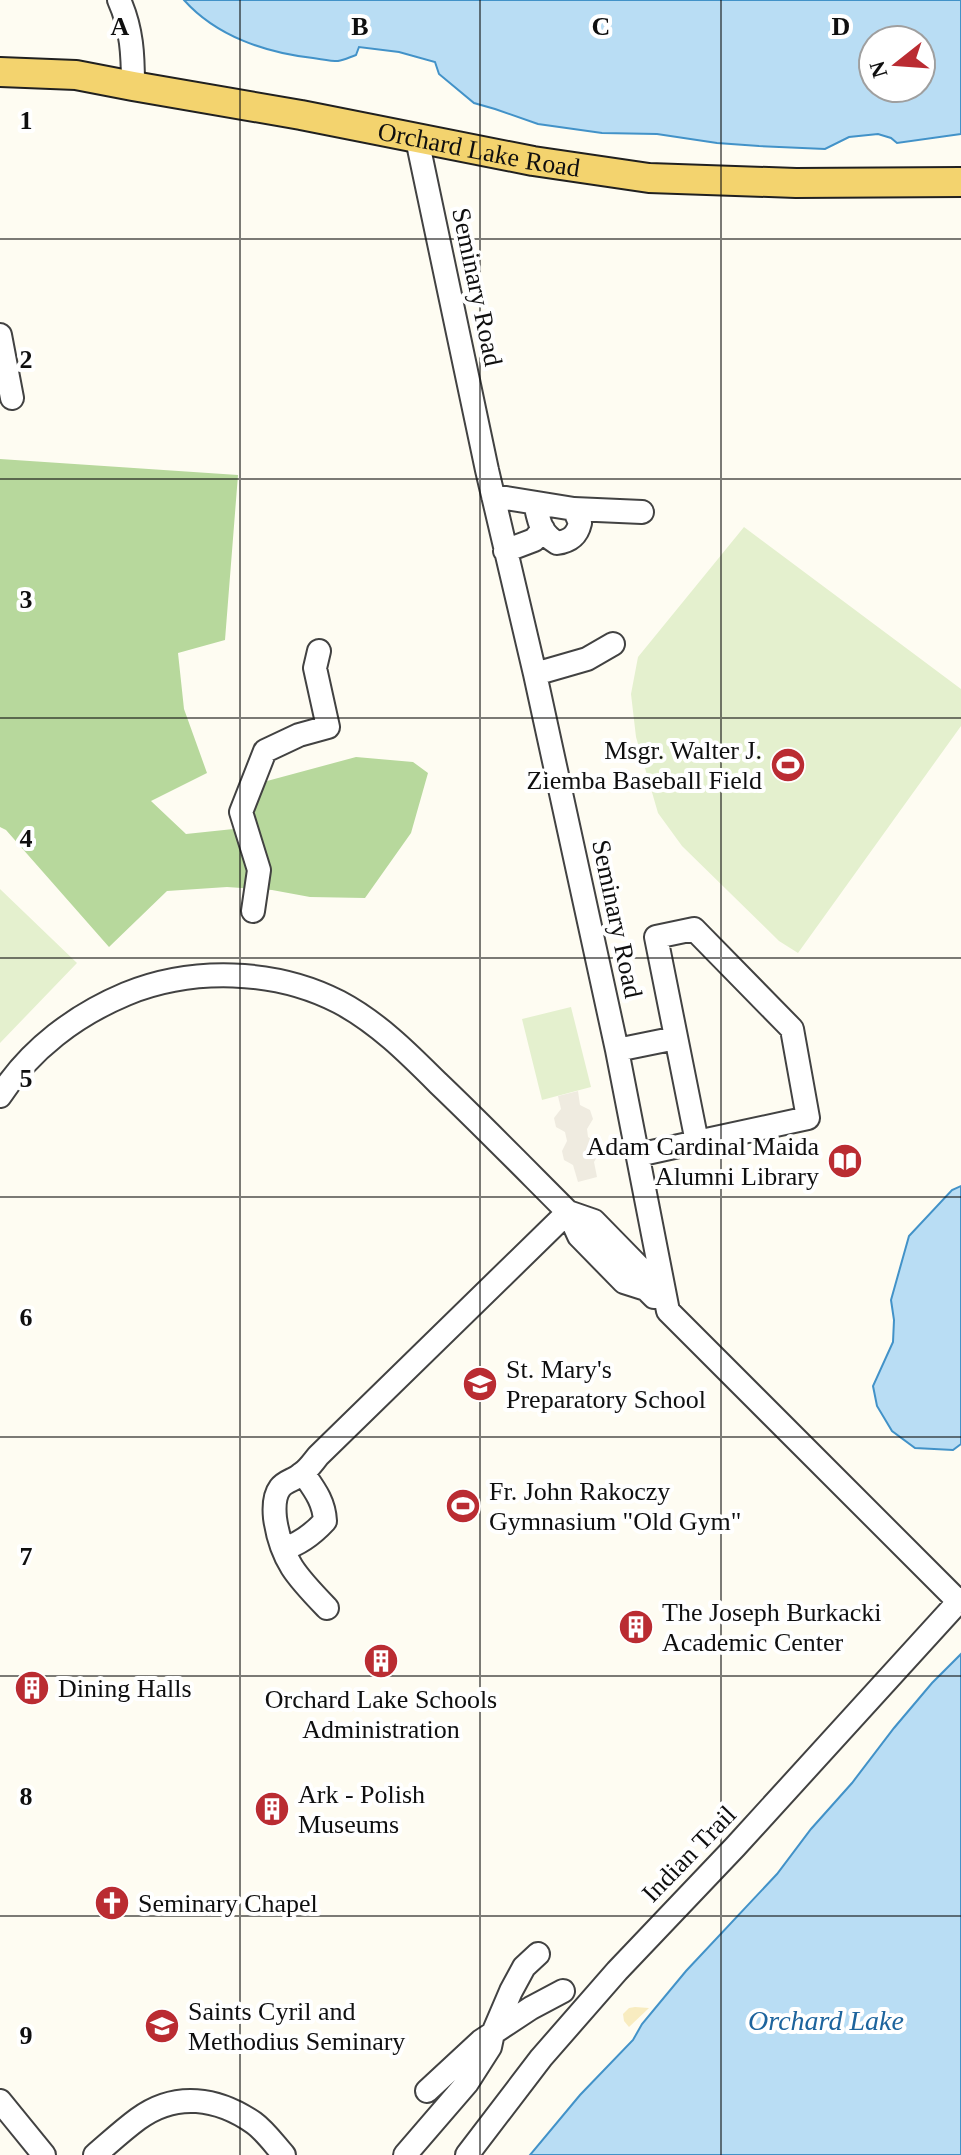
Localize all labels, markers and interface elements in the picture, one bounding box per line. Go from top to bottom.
text: A [111,12,130,41]
text: B [351,12,369,41]
text: C [592,12,610,41]
text: D [832,12,850,41]
north arrow [857,24,937,104]
text: N [864,58,893,81]
text: 1 [20,106,33,135]
street label: Orchard Lake Road [376,116,582,182]
street label: Seminary Road [446,205,508,369]
text: 2 [20,345,33,374]
text: 3 [20,585,33,614]
place label: Msgr. Walter J. Ziemba Baseball Field [527,736,762,795]
sports icon: Msgr. Walter J. Ziemba Baseball Field [769,746,807,784]
text: 4 [20,824,33,853]
street label: Seminary Road [586,837,648,1001]
text: 5 [20,1064,33,1093]
place label: Adam Cardinal Maida Alumni Library [587,1132,819,1191]
library icon: Adam Cardinal Maida Alumni Library [826,1142,864,1180]
text: 6 [20,1303,33,1332]
place label: St. Mary's Preparatory School [506,1355,706,1414]
school or university icon: St. Mary's Preparatory School [461,1365,499,1403]
place label: Fr. John Rakoczy Gymnasium "Old Gym" [489,1477,741,1536]
sports icon: Fr. John Rakoczy Gymnasium "Old Gym" [444,1487,482,1525]
text: 7 [20,1542,33,1571]
place label: The Joseph Burkacki Academic Center [662,1598,882,1657]
building icon: The Joseph Burkacki Academic Center [617,1608,655,1646]
building icon: Orchard Lake Schools Administration [362,1642,400,1680]
building icon: Dining Halls [13,1669,51,1707]
place label: Dining Halls [58,1674,192,1703]
place label: Orchard Lake Schools Administration [265,1685,497,1744]
place label: Ark - Polish Museums [298,1780,425,1839]
text: 8 [20,1782,33,1811]
building icon: Ark - Polish Museums [253,1790,291,1828]
street label: Indian Trail [636,1800,742,1908]
church icon: Seminary Chapel [93,1884,131,1922]
place label: Seminary Chapel [138,1889,318,1918]
place label: Saints Cyril and Methodius Seminary [188,1997,405,2056]
water label: Orchard Lake [748,2005,904,2036]
school or university icon: Saints Cyril and Methodius Seminary [143,2007,181,2045]
text: 9 [20,2021,33,2050]

